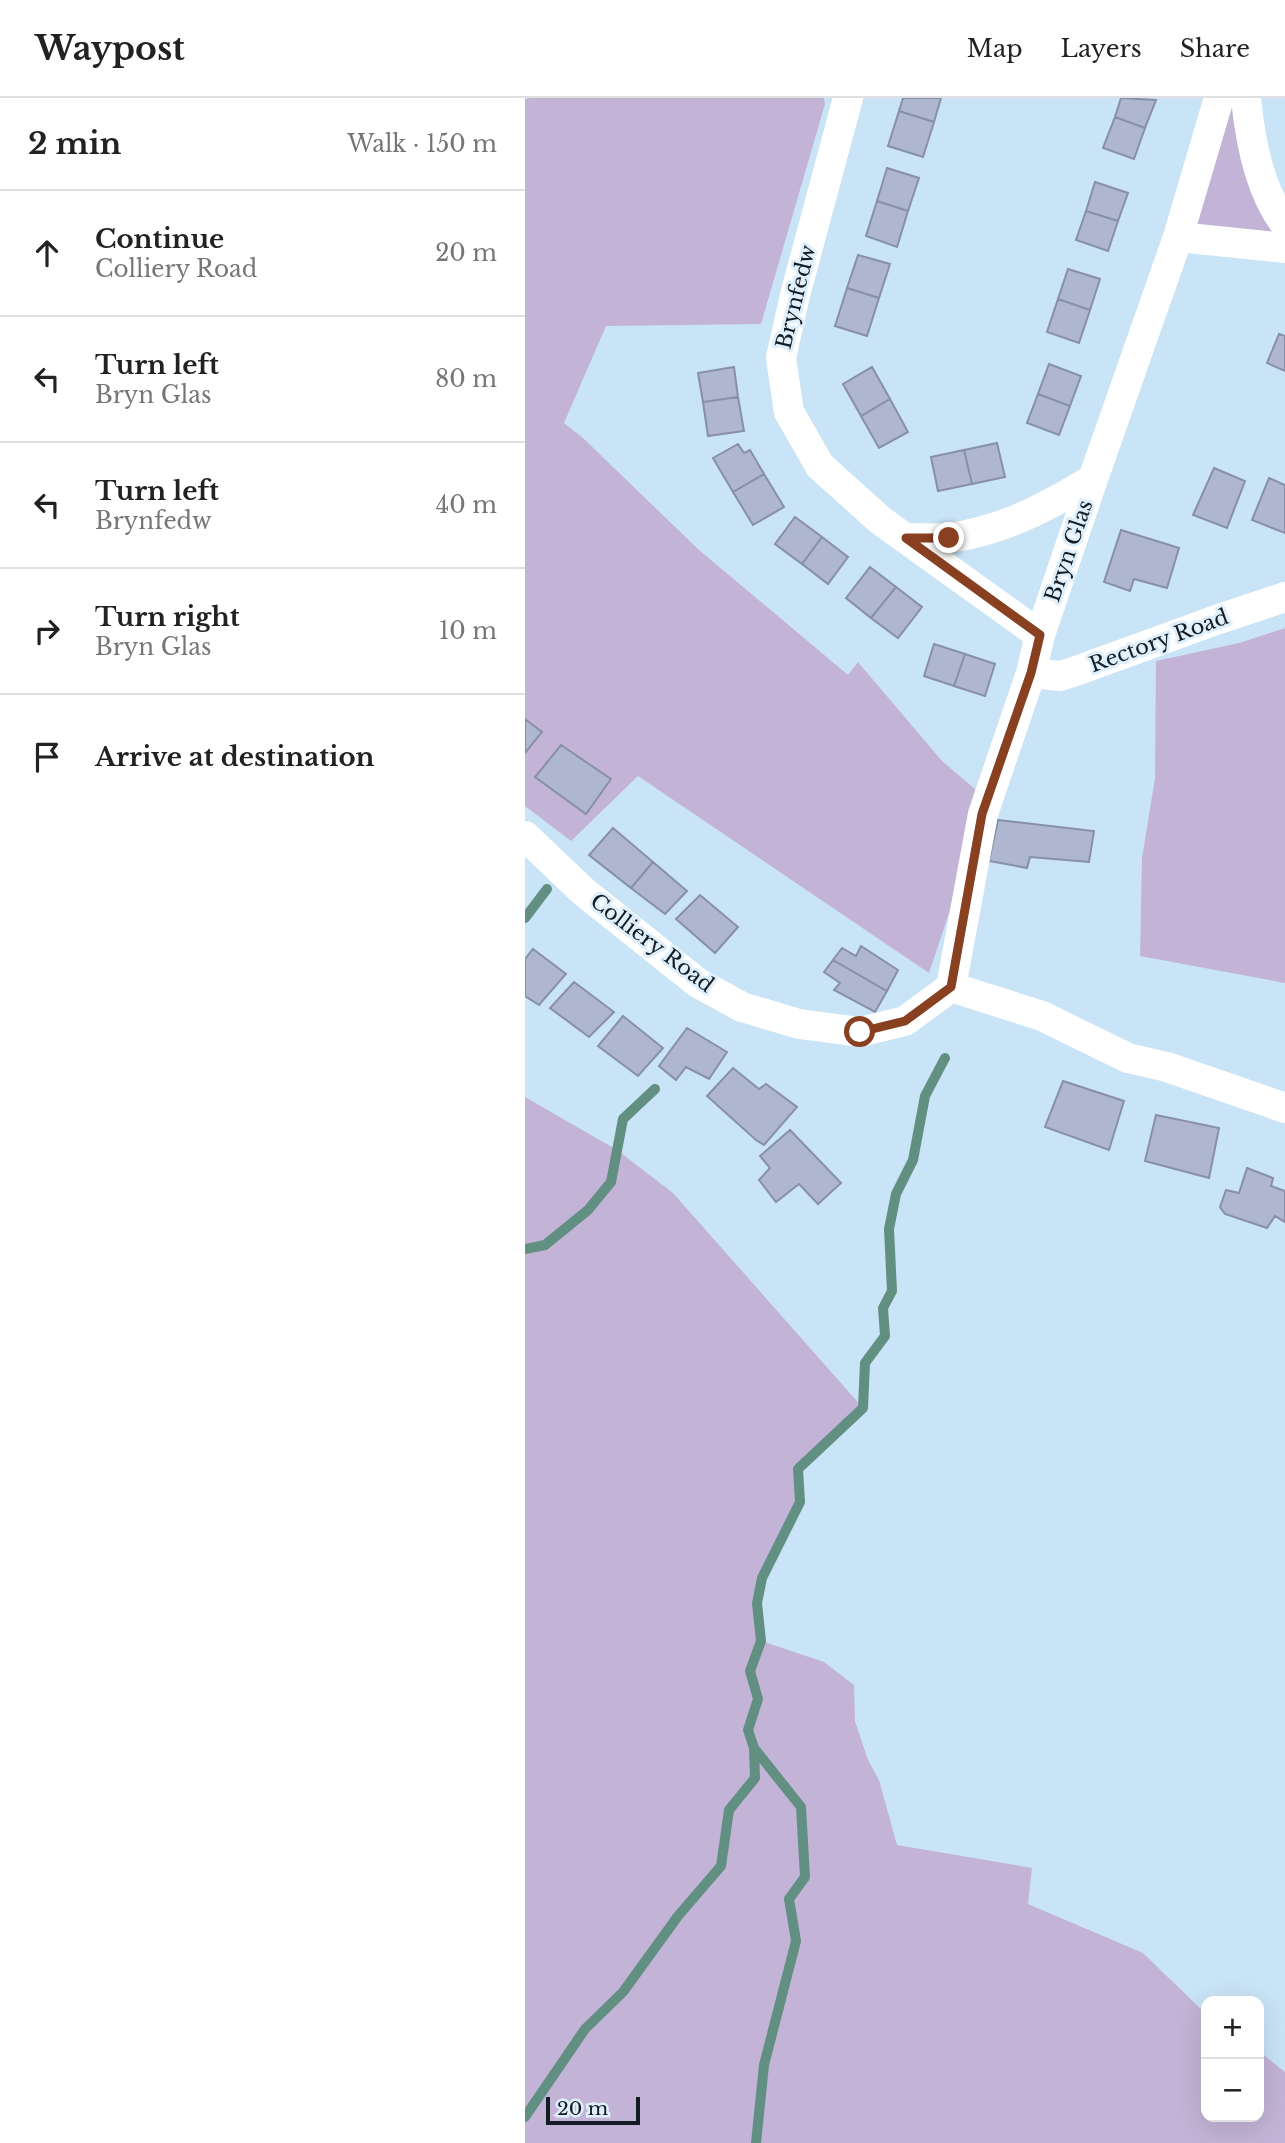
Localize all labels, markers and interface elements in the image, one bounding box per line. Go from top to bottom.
text: Waypost [35,28,185,69]
text: Map [967,34,1023,63]
text: Layers [1061,34,1142,63]
text: Share [1180,34,1250,63]
text: 2 min [28,125,121,162]
text: Walk · 150 m [347,130,497,158]
text: Continue [95,223,224,255]
icon: ahead [28,234,66,272]
text: 20 m [435,239,497,267]
street label: Brynfedw [771,242,822,352]
text: Colliery Road [95,255,257,283]
text: Turn left [95,349,219,381]
icon: left [28,360,66,398]
text: 80 m [435,365,497,393]
text: Bryn Glas [95,381,211,409]
text: Turn left [95,475,219,507]
icon: left [28,486,66,524]
text: 40 m [436,491,497,519]
street label: Bryn Glas [1039,497,1099,605]
text: Brynfedw [95,507,212,535]
route end [933,522,964,553]
text: Turn right [95,601,240,633]
street label: Rectory Road [1086,604,1232,678]
icon: right [28,612,66,650]
text: 10 m [439,617,497,645]
text: Bryn Glas [95,633,211,661]
icon: arrive [28,738,66,776]
text: Arrive at destination [95,741,375,773]
street label: Colliery Road [585,888,719,998]
route start [844,1016,875,1047]
map controls [1201,1996,1264,2122]
button: + [1201,1996,1264,2059]
button: − [1201,2059,1264,2122]
scale bar [546,2094,641,2126]
text: 20 m [557,2097,608,2120]

